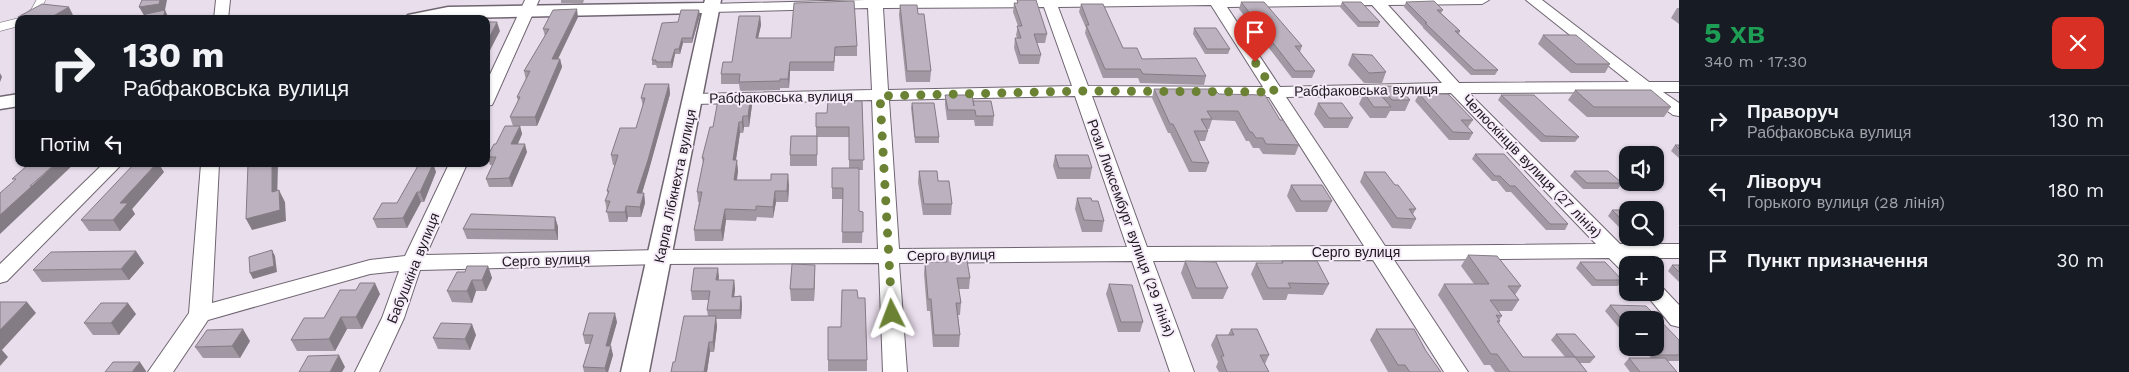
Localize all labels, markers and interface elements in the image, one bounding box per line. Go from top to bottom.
pin [1234,11,1276,62]
text: 5 хв [1704,15,1765,50]
button: close [2052,17,2104,69]
icon: arrive [1241,18,1269,46]
text: 130 m [123,34,224,76]
icon: right [40,35,105,100]
text: 340 m · 17:30 [1704,52,1807,71]
text: Рабфаковська вулиця [123,76,349,101]
street label: Рабфаковська вулиця [1294,81,1438,99]
street label: Рабфаковська вулиця [709,88,853,106]
street label: Челюскінців вулиця (27 лiнiя) [1459,91,1605,241]
text: Праворуч [1747,100,1839,123]
icon: right [1704,107,1732,135]
street label: Карла Лібкнехта вулиця [651,108,699,264]
text: 130 m [2049,109,2104,132]
street label: Рози Люксембург вулиця (29 лiнiя) [1084,117,1178,339]
text: Рабфаковська вулиця [1747,123,1911,142]
icon: left [100,130,128,158]
text: Потім [40,133,90,156]
map controls [1619,146,1664,356]
button: sound [1619,146,1664,191]
text: Ліворуч [1747,170,1822,193]
icon: left [1704,177,1732,205]
text: 180 m [2048,179,2104,202]
text: Горького вулиця (28 лiнiя) [1747,193,1945,212]
button: search [1619,201,1664,246]
street label: Бабушкіна вулиця [384,210,442,326]
street label: Серго вулиця [1312,244,1400,260]
street label: Серго вулиця [907,246,995,264]
icon: arrive [1704,247,1732,275]
text: Пункт призначення [1747,249,1928,272]
text: 30 m [2057,249,2104,272]
street label: Серго вулиця [502,250,590,270]
button: + [1619,256,1664,301]
position arrow [865,287,917,339]
button: − [1619,311,1664,356]

